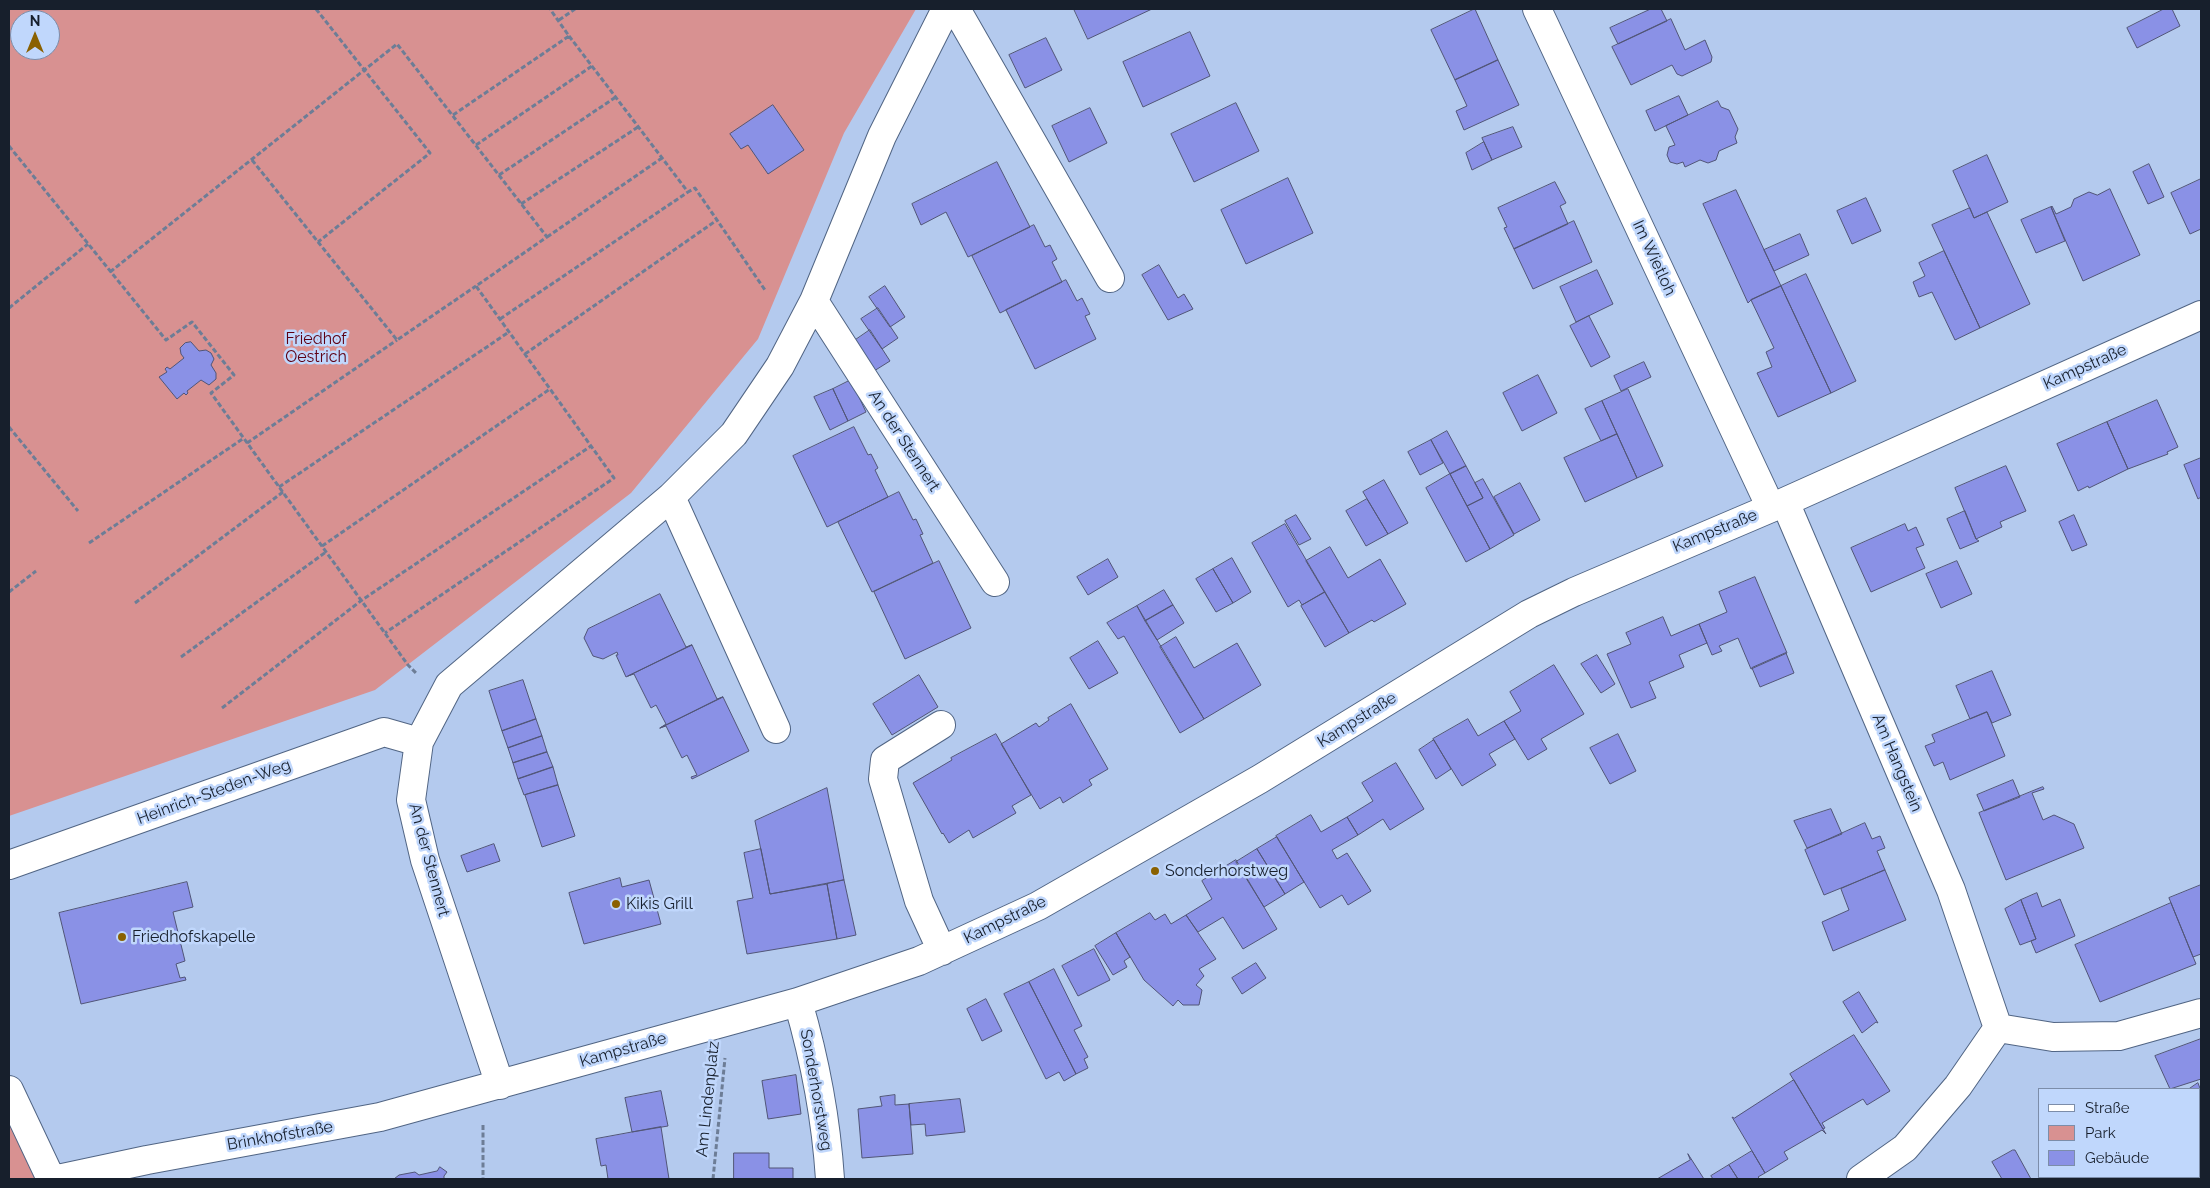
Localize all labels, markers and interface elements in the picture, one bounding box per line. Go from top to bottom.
north arrow [10,10,60,60]
text: N [30,13,40,29]
street label: Im Wietloh [1628,217,1680,299]
park label: Friedhof Oestrich [285,329,347,367]
street label: Kampstraße [2040,340,2130,394]
street label: An der Stennert [864,387,944,495]
street label: Kampstraße [1670,505,1760,557]
street label: Kampstraße [1314,688,1400,752]
street label: Am Hangstein [1868,711,1926,815]
street label: Heinrich-Steden-Weg [135,755,293,829]
street label: An der Stennert [405,801,453,919]
place label: Sonderhorstweg [1165,861,1288,881]
marker: Sonderhorstweg [1149,865,1161,877]
street label: Kampstraße [961,892,1049,948]
place label: Kikis Grill [626,894,693,914]
marker: Kikis Grill [610,898,622,910]
place label: Friedhofskapelle [132,927,256,947]
marker: Friedhofskapelle [116,931,128,943]
street label: Kampstraße [577,1028,669,1072]
street label: Sonderhorstweg [796,1028,836,1152]
street label: Am Lindenplatz [692,1040,724,1158]
legend [2038,1088,2200,1178]
text: Straße [2085,1099,2129,1117]
street label: Brinkhofstraße [226,1117,334,1155]
text: Park [2085,1124,2116,1142]
text: Gebäude [2085,1149,2149,1167]

